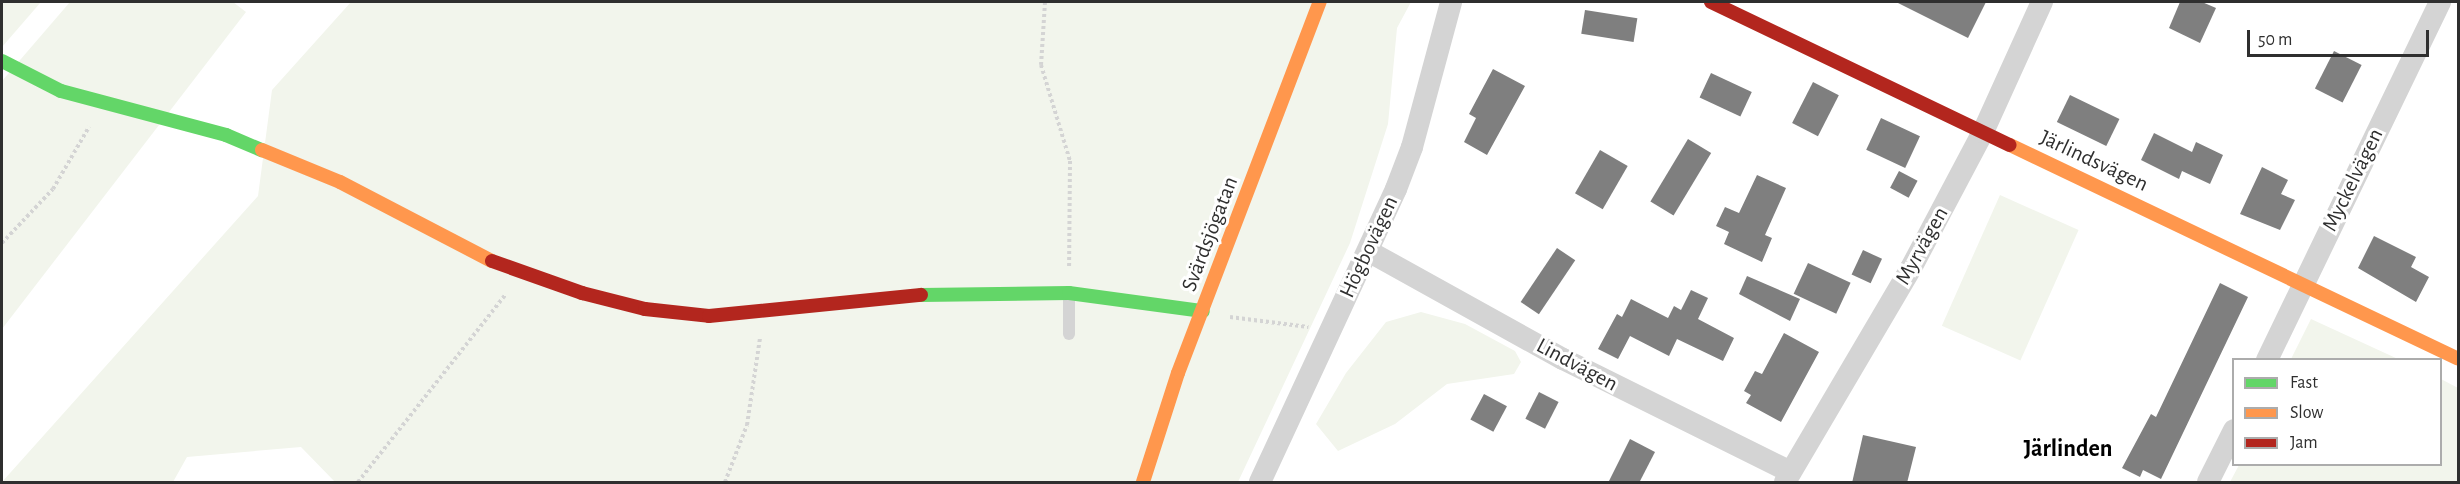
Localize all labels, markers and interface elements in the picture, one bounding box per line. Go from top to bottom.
scale bar [2250,18,2432,56]
text: 50 m [2258,31,2292,49]
street label: Järlindsvägen [2036,124,2152,198]
street label: Myckelvägen [2317,124,2389,236]
street label: Svärdsjögatan [1176,173,1244,295]
street label: Högbovägen [1334,192,1404,302]
street label: Myrvägen [1890,202,1954,290]
street label: Lindvägen [1532,333,1622,397]
legend [2232,358,2442,466]
text: Fast [2290,374,2318,392]
text: Slow [2290,404,2323,422]
text: Jam [2290,434,2318,452]
district label: Järlinden [2023,436,2113,464]

